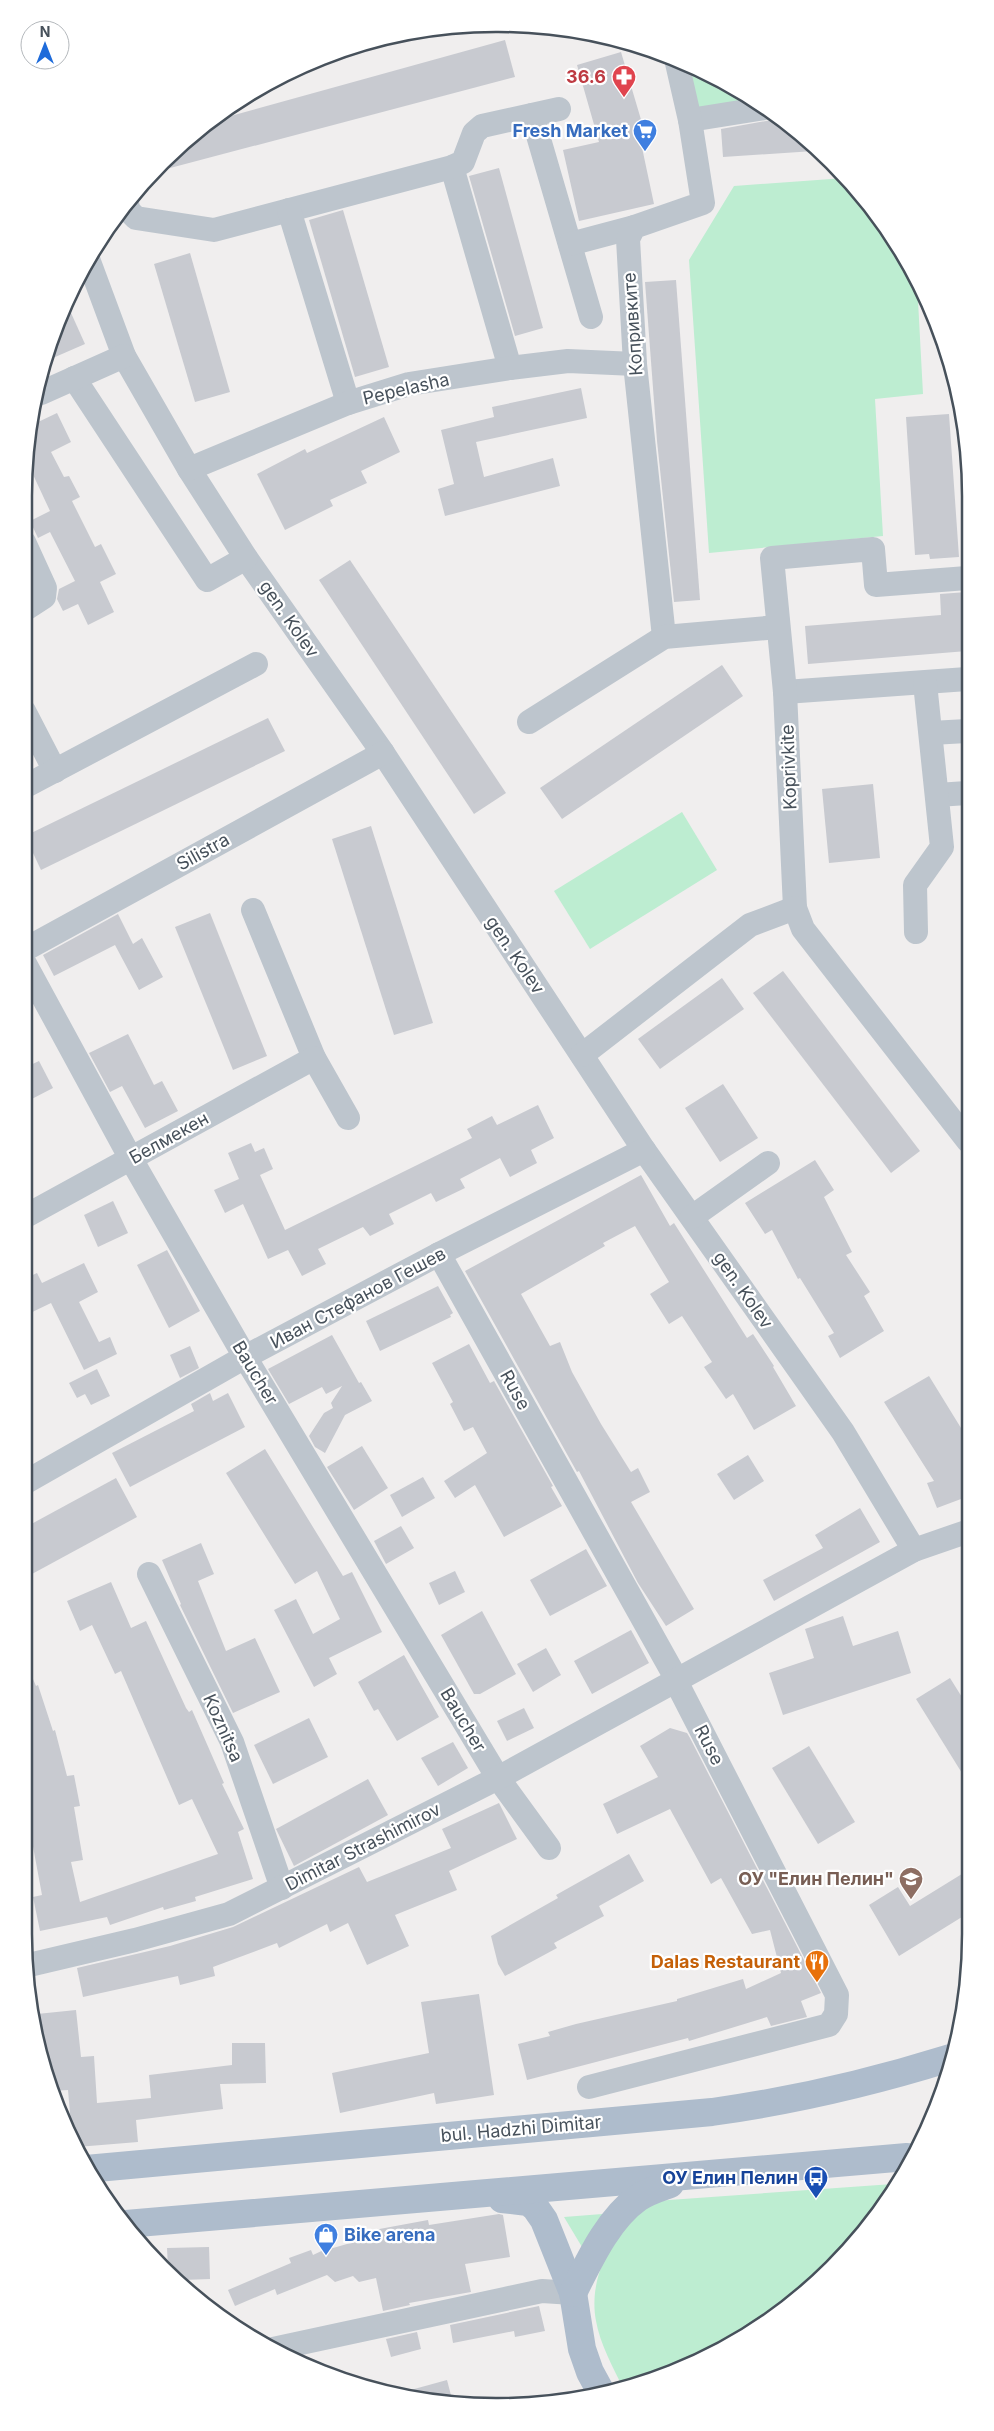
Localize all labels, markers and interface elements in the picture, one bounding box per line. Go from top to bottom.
north arrow [20,20,70,70]
text: N [40,23,50,40]
pharmacy icon: 36.6 [611,64,637,98]
place label: 36.6 [566,66,606,87]
supermarket icon: Fresh Market [632,118,658,152]
place label: Fresh Market [512,120,628,141]
street label: Копривките [618,272,647,376]
street label: Pepelasha [361,368,451,409]
street label: gen. Kolev [255,576,324,661]
street label: Koprivkite [777,724,800,810]
street label: Silistra [173,829,233,875]
street label: gen. Kolev [482,912,549,998]
street label: Белмекен [125,1107,212,1168]
street label: Иван Стефанов Гешев [266,1242,449,1353]
street label: gen. Kolev [709,1247,778,1332]
street label: Baucher [228,1337,283,1409]
street label: Ruse [496,1366,535,1413]
street label: Baucher [436,1684,491,1756]
street label: Koznitsa [199,1691,248,1765]
street label: Ruse [691,1721,728,1768]
street label: Dimitar Strashimirov [282,1798,444,1895]
school or university icon: ОУ "Елин Пелин" [898,1866,924,1900]
place label: ОУ "Елин Пелин" [738,1868,894,1889]
restaurant icon: Dalas Restaurant [804,1949,830,1983]
place label: Dalas Restaurant [651,1951,800,1972]
street label: bul. Hadzhi Dimitar [440,2111,602,2146]
bus stop icon: ОУ Елин Пелин [803,2165,829,2199]
place label: ОУ Елин Пелин [662,2167,798,2188]
shop icon: Bike arena [313,2222,339,2256]
place label: Bike arena [344,2224,436,2245]

